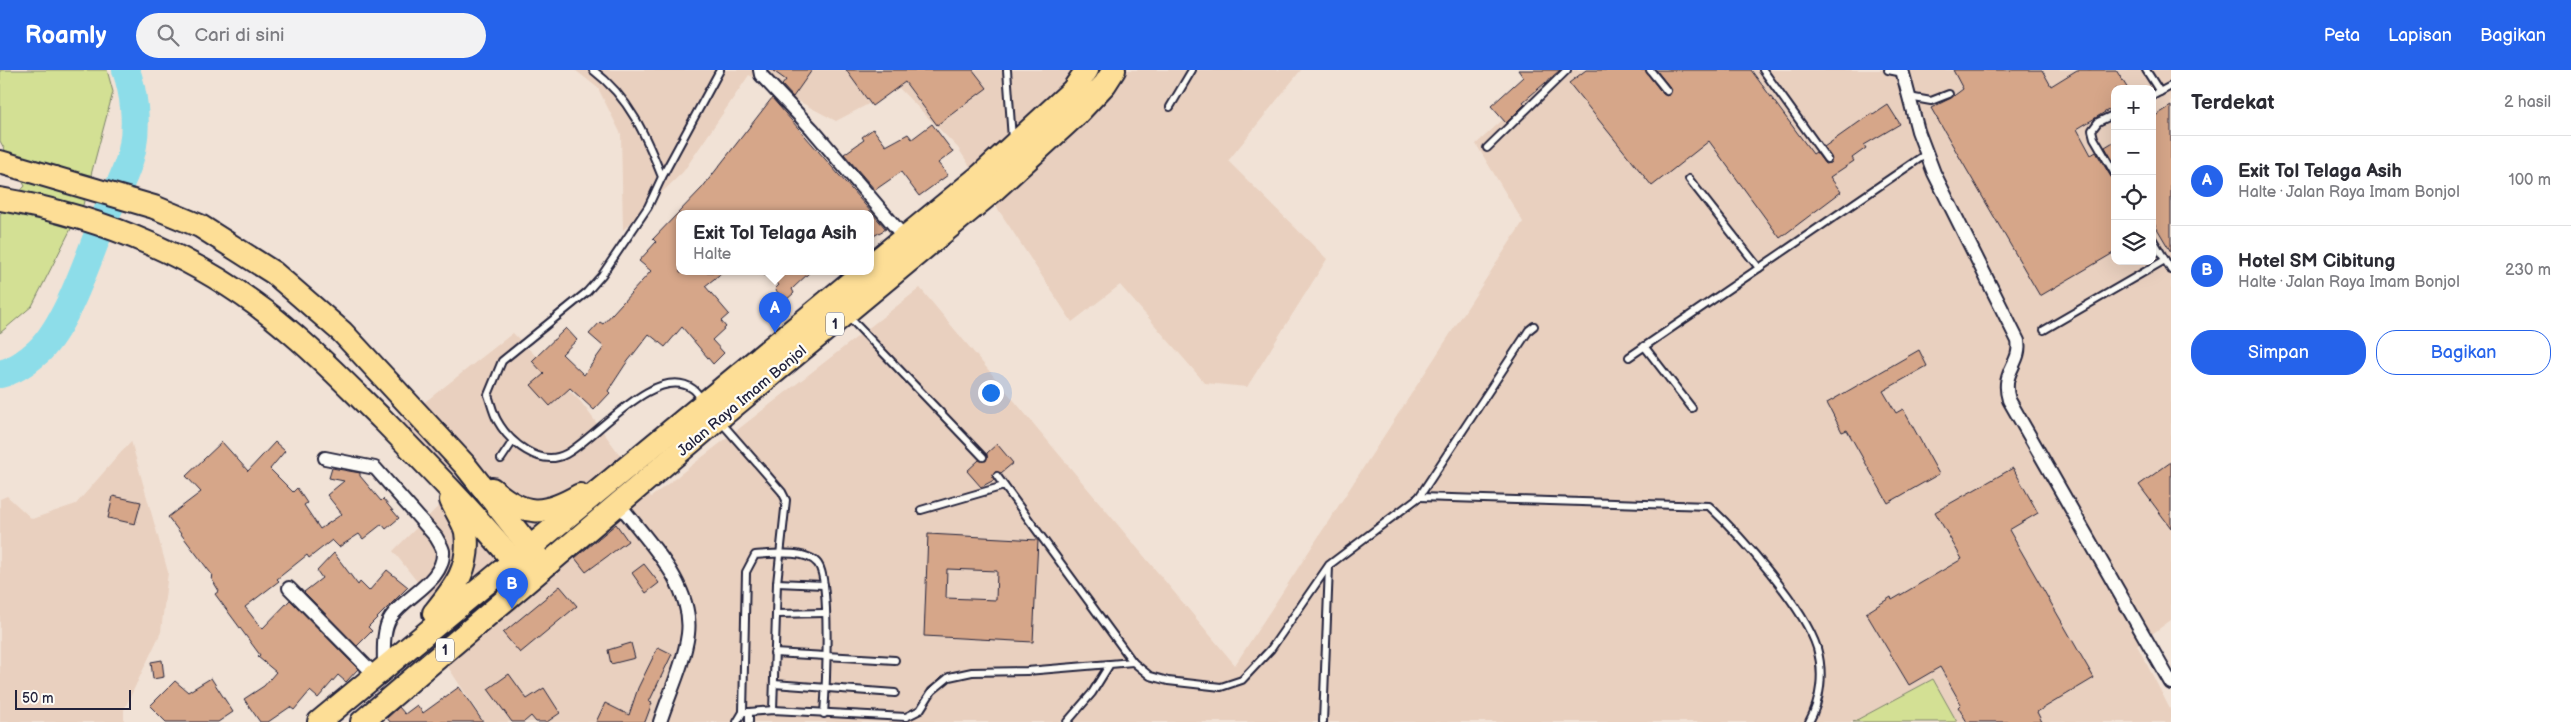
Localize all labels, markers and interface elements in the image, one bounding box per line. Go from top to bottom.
search box [136,13,486,58]
text: Roamly [25,21,106,50]
icon: search [154,21,182,49]
text: Cari di sini [194,24,285,47]
text: Peta [2324,25,2360,46]
text: Lapisan [2388,25,2452,46]
text: Bagikan [2480,25,2546,46]
map controls [2111,85,2156,265]
button: + [2111,85,2156,130]
text: Terdekat [2191,90,2275,115]
text: 2 hasil [2504,93,2551,112]
button: − [2111,130,2156,175]
text: Exit Tol Telaga Asih [2238,160,2402,183]
text: A [2202,171,2212,190]
text: 100 m [2508,171,2551,190]
button: locate [2111,175,2156,220]
text: Halte · Jalan Raya Imam Bonjol [2238,183,2460,202]
popup [676,210,874,275]
button: layers [2111,220,2156,265]
text: Exit Tol Telaga Asih [693,222,857,245]
text: Halte [693,245,731,264]
text: Hotel SM Cibitung [2238,250,2395,273]
text: B [2201,261,2213,280]
text: 230 m [2505,261,2551,280]
text: Halte · Jalan Raya Imam Bonjol [2238,273,2460,292]
pin: A [759,292,791,333]
road number: 1 [826,312,844,336]
button: Simpan [2191,330,2366,375]
button: Bagikan [2376,330,2551,375]
street label: Jalan Raya Imam Bonjol [673,341,811,461]
your location [978,380,1004,406]
pin: B [496,568,528,609]
road number: 1 [436,638,454,662]
scale bar [15,687,131,710]
text: 50 m [22,690,54,707]

